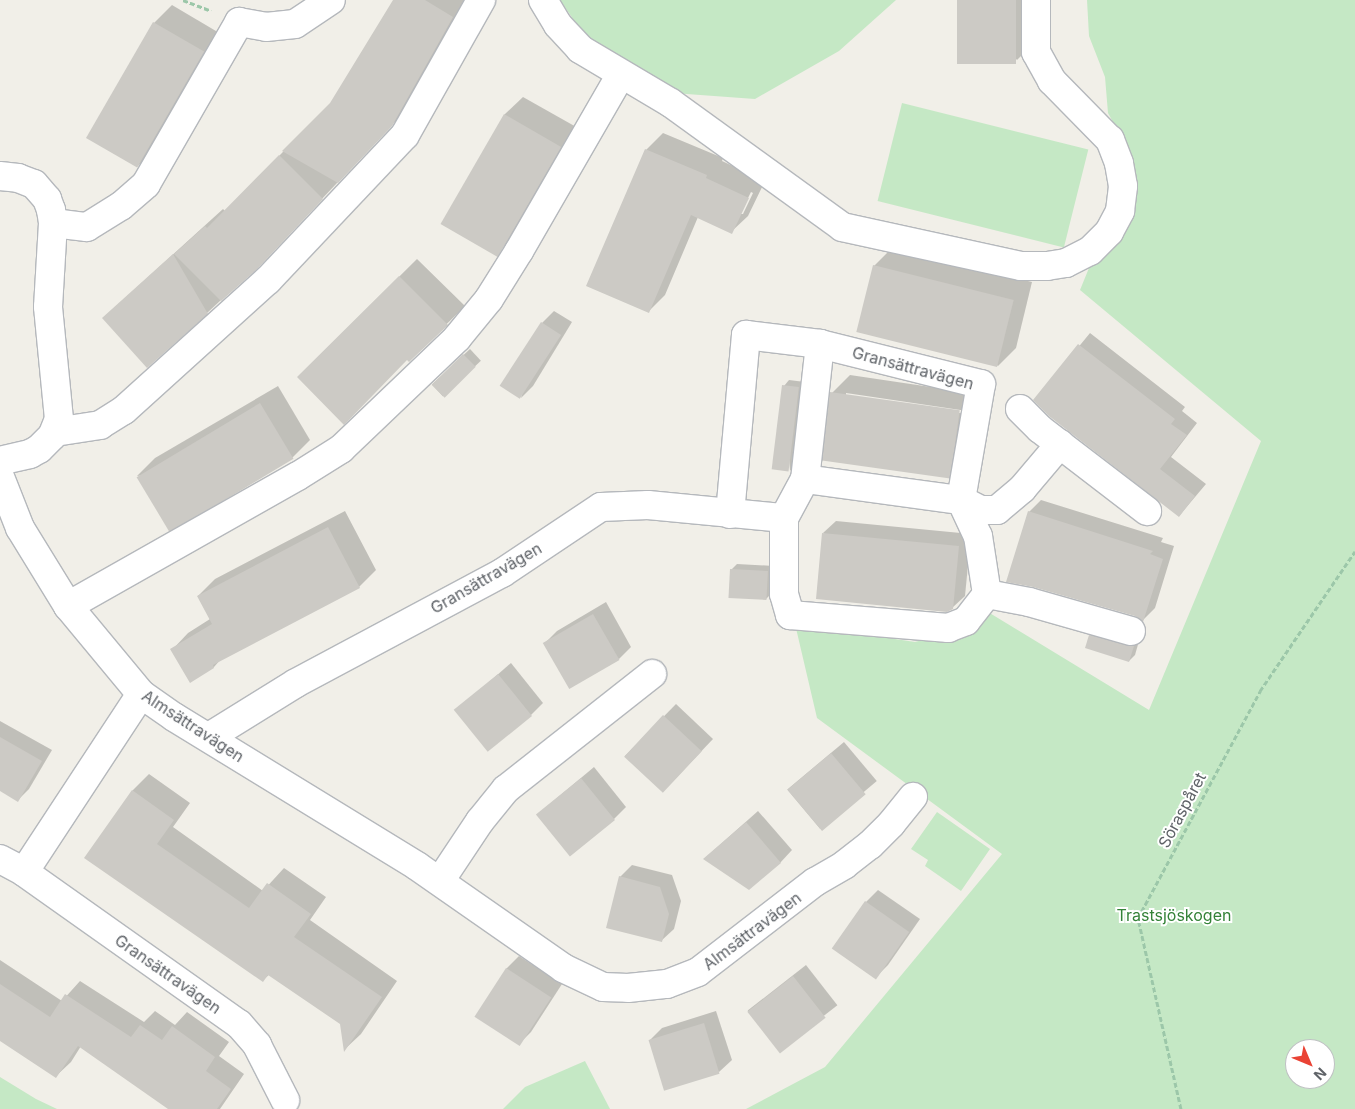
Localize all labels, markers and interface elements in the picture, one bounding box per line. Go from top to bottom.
street label: Gransättravägen [850,343,976,393]
street label: Gransättravägen [427,538,545,618]
street label: Almsättravägen [138,686,248,766]
street label: Söraspåret [1154,769,1210,851]
street label: Almsättravägen [699,888,805,974]
park label: Trastsjöskogen [1117,905,1231,925]
street label: Gransättravägen [111,930,225,1018]
north arrow [1285,1039,1335,1089]
text: N [1310,1064,1330,1084]

